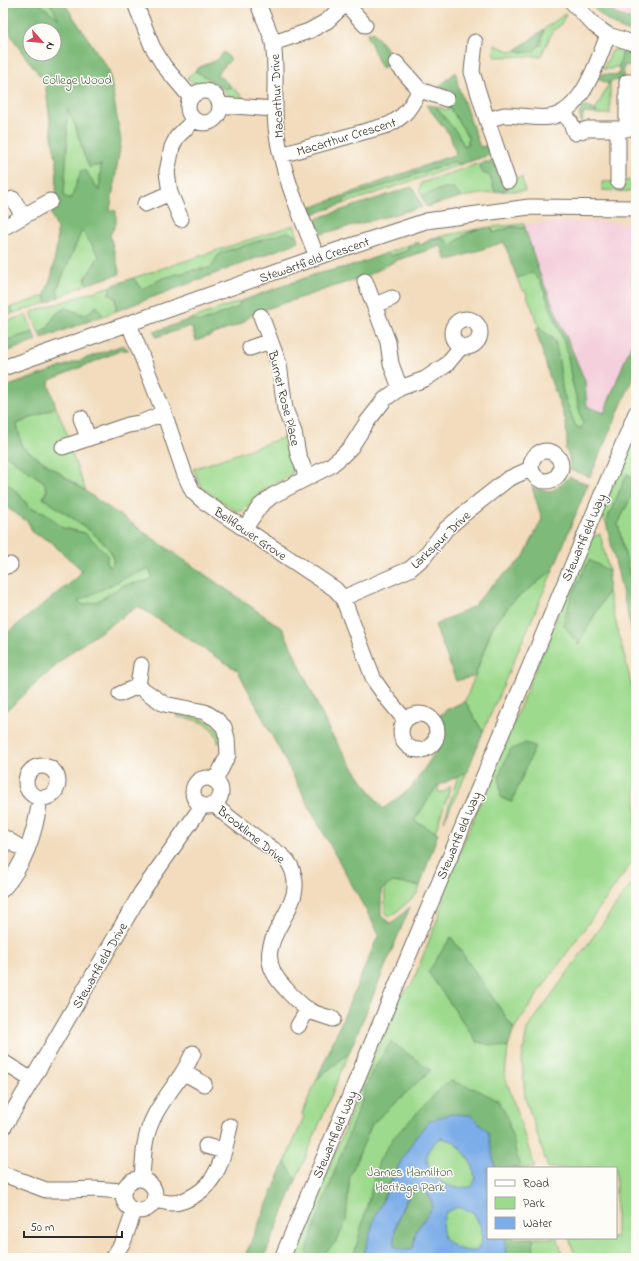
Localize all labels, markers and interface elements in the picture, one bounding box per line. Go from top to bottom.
north arrow [22,22,62,62]
text: N [41,39,59,53]
street label: Macarthur Drive [266,53,289,138]
park label: College Wood [42,71,112,91]
street label: Macarthur Crescent [294,113,399,162]
street label: Stewartfield Crescent [257,232,373,288]
street label: Burnet Rose Place [262,348,305,448]
street label: Stewartfield Way [557,491,612,585]
street label: Bellflower Grove [209,502,290,566]
street label: Larkspur Drive [407,506,475,574]
street label: Stewartfield Way [432,789,487,883]
street label: Brooklime Drive [212,801,289,869]
street label: Stewartfield Drive [68,919,133,1012]
street label: Stewartfield Way [308,1088,363,1182]
park label: James Hamilton Heritage Park [367,1163,453,1198]
legend [487,1167,617,1239]
text: Road [523,1175,549,1193]
text: Park [523,1195,545,1213]
scale bar [24,1213,122,1239]
text: Water [523,1215,552,1233]
text: 50 m [30,1219,54,1237]

